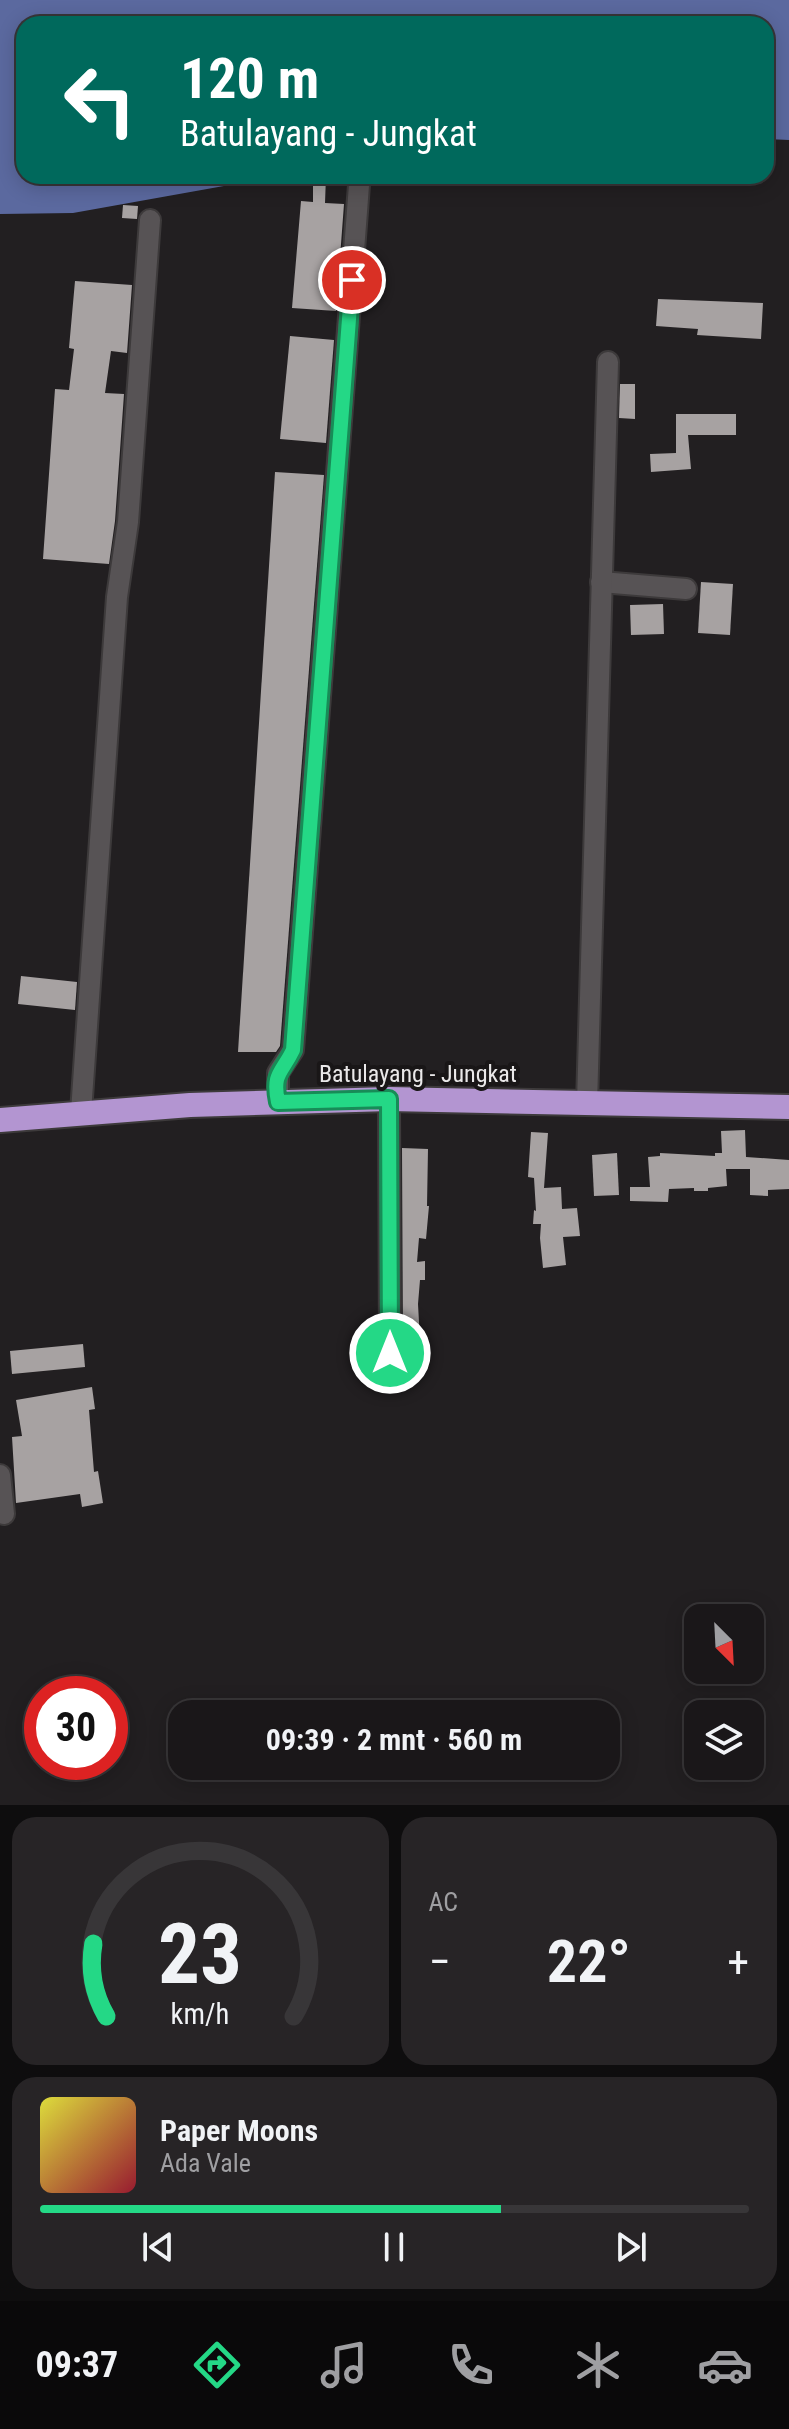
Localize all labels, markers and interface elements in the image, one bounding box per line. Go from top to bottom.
text: 120 m [180,46,319,112]
icon: left [48,48,152,152]
text: Batulayang - Jungkat [180,113,477,155]
pin [318,246,386,314]
icon: arrive [330,258,374,302]
street label: Batulayang - Jungkat [319,1060,517,1088]
position arrow [348,1311,432,1395]
north arrow [684,1604,764,1684]
map controls [684,1604,764,1780]
speed limit sign: 30 [24,1676,128,1780]
button: layers [684,1700,764,1780]
text: 09:39 · 2 mnt · 560 m [266,1722,522,1757]
text: AC [429,1887,458,1917]
text: 23 [158,1906,242,2003]
text: 22° [547,1926,631,1997]
text: − [429,1936,451,1988]
text: + [727,1936,749,1988]
text: km/h [171,1997,230,2031]
text: Paper Moons [160,2113,318,2148]
text: Ada Vale [160,2148,251,2178]
icon: previous [136,2225,180,2269]
icon: pause [372,2225,416,2269]
icon: next [609,2225,653,2269]
icon: directions [189,2337,245,2393]
icon: music [316,2337,372,2393]
icon: phone [443,2337,499,2393]
icon: climate [570,2337,626,2393]
icon: car [697,2337,753,2393]
text: 09:37 [36,2344,118,2386]

